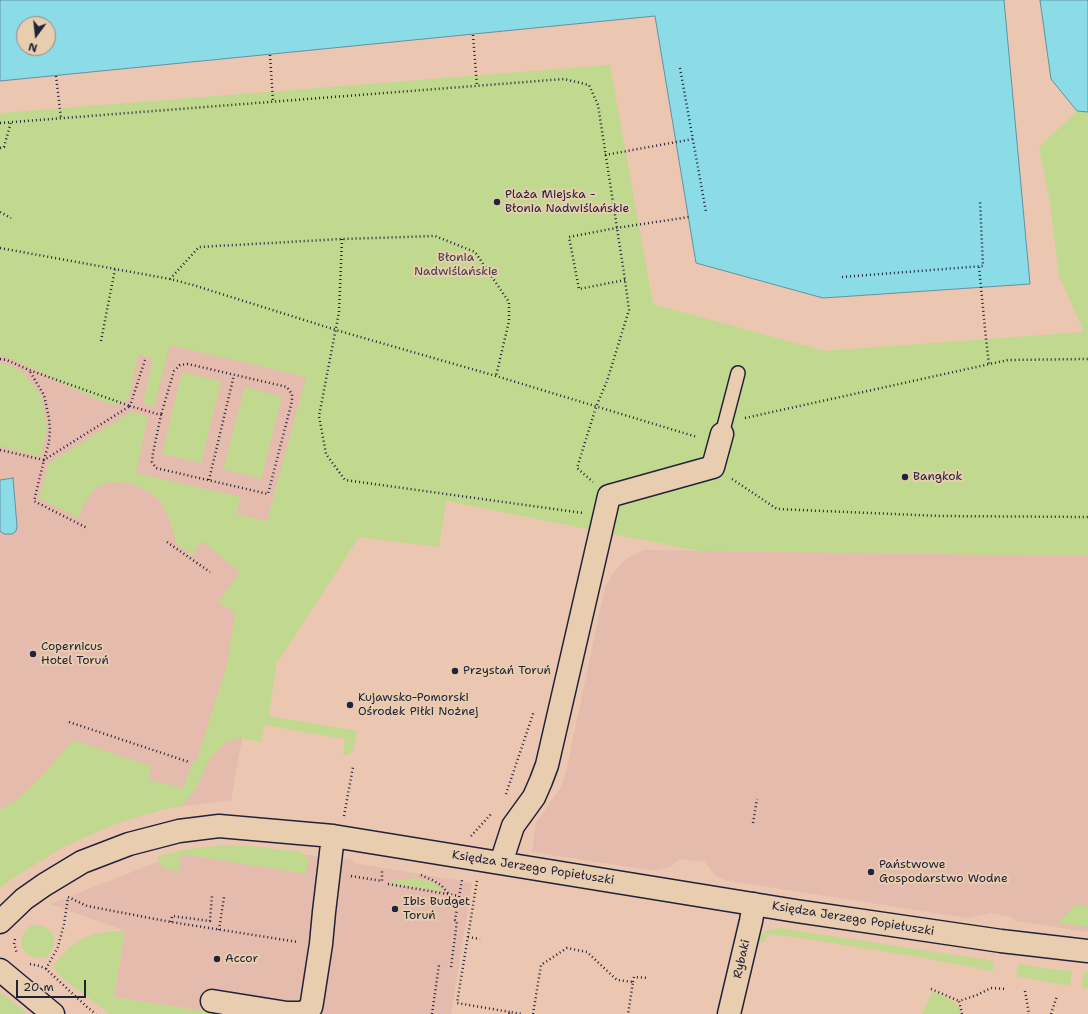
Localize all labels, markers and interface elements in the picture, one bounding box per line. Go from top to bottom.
north arrow [16,16,56,56]
text: N [27,39,39,55]
place label: Plaża Miejska - Błonia Nadwiślańskie [505,188,629,216]
marker: Plaża Miejska - Błonia Nadwiślańskie [492,197,502,207]
park label: Błonia Nadwiślańskie [414,251,498,279]
place label: Bangkok [913,470,962,484]
marker: Bangkok [900,472,910,482]
place label: Copernicus Hotel Toruń [41,640,109,668]
marker: Copernicus Hotel Toruń [28,649,38,659]
place label: Przystań Toruń [463,664,551,678]
marker: Przystań Toruń [450,666,460,676]
place label: Kujawsko-Pomorski Ośrodek Piłki Nożnej [358,691,478,719]
marker: Kujawsko-Pomorski Ośrodek Piłki Nożnej [345,700,355,710]
street label: Księdza Jerzego Popiełuszki [451,848,615,888]
place label: Państwowe Gospodarstwo Wodne [879,858,1008,886]
marker: Państwowe Gospodarstwo Wodne [866,867,876,877]
place label: Ibis Budget Toruń [403,895,470,923]
street label: Księdza Jerzego Popiełuszki [771,899,935,939]
marker: Ibis Budget Toruń [390,904,400,914]
street label: Rybaki [731,938,753,980]
place label: Accor [225,952,258,966]
marker: Accor [212,954,222,964]
scale bar [18,972,88,998]
text: 20 m [23,979,54,995]

